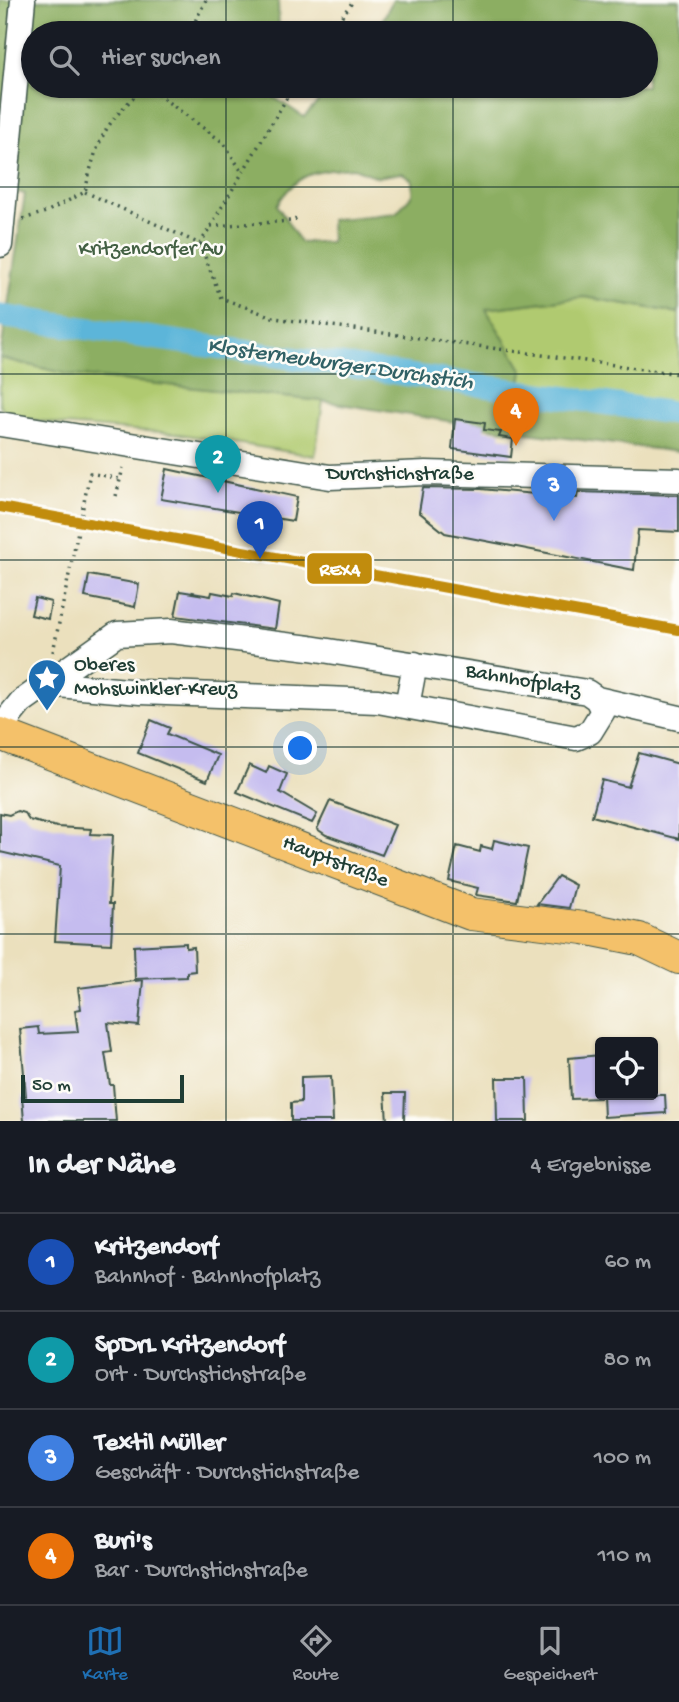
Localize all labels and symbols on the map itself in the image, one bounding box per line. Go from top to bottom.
park label: Kritzendorfer Au [79,238,224,263]
water label: Klosterneuburger Durchstich [205,333,475,397]
pin: 4 [493,388,539,446]
pin: 2 [195,435,241,493]
street label: Durchstichstraße [324,463,475,488]
pin: 3 [531,463,577,521]
pin: 1 [237,501,283,559]
line badge: REX4 [306,552,373,585]
text: REX4 [319,560,361,583]
place label: Oberes Mohswinkler-Kreuz [74,654,238,703]
place icon: Oberes Mohswinkler-Kreuz [26,657,68,712]
street label: Bahnhofplatz [462,659,583,705]
your location [283,731,317,765]
street label: Hauptstraße [279,831,393,895]
scale bar [21,1072,184,1104]

